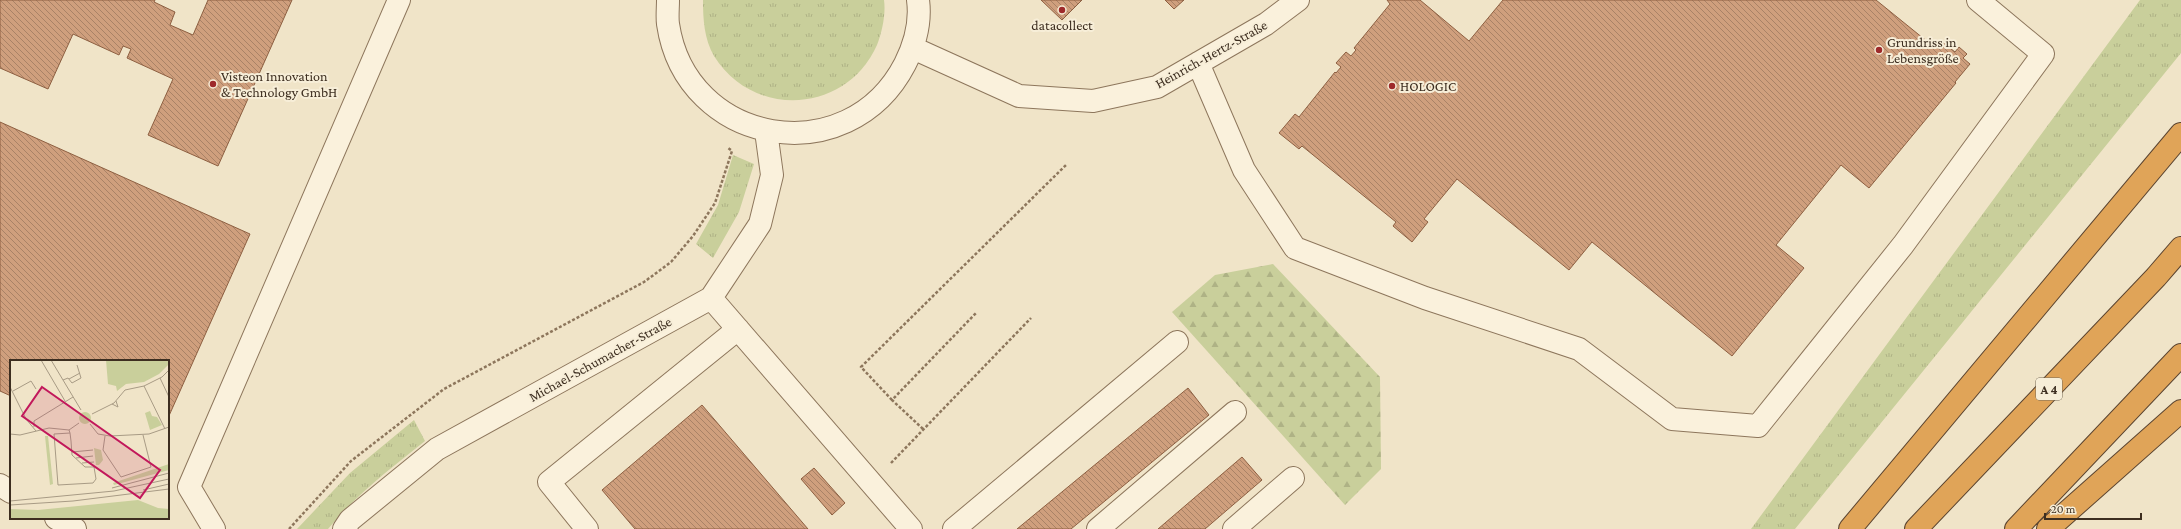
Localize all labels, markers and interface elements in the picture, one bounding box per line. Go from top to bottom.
marker: datacollect [1057,5,1067,15]
place label: datacollect [1031,17,1093,33]
street label: Heinrich-Hertz-Straße [1152,17,1270,91]
place label: Grundriss in Lebensgröße [1887,34,1959,66]
marker: Grundriss in Lebensgröße [1874,45,1884,55]
place label: Visteon Innovation & Technology GmbH [221,68,337,100]
place label: HOLOGIC [1400,78,1456,94]
marker: Visteon Innovation & Technology GmbH [208,79,218,89]
marker: HOLOGIC [1387,81,1397,91]
street label: Michael-Schumacher-Straße [526,313,674,405]
inset map [10,360,169,519]
road number: A 4 [2036,378,2062,400]
scale bar [2045,495,2141,521]
text: 20 m [2051,502,2076,516]

